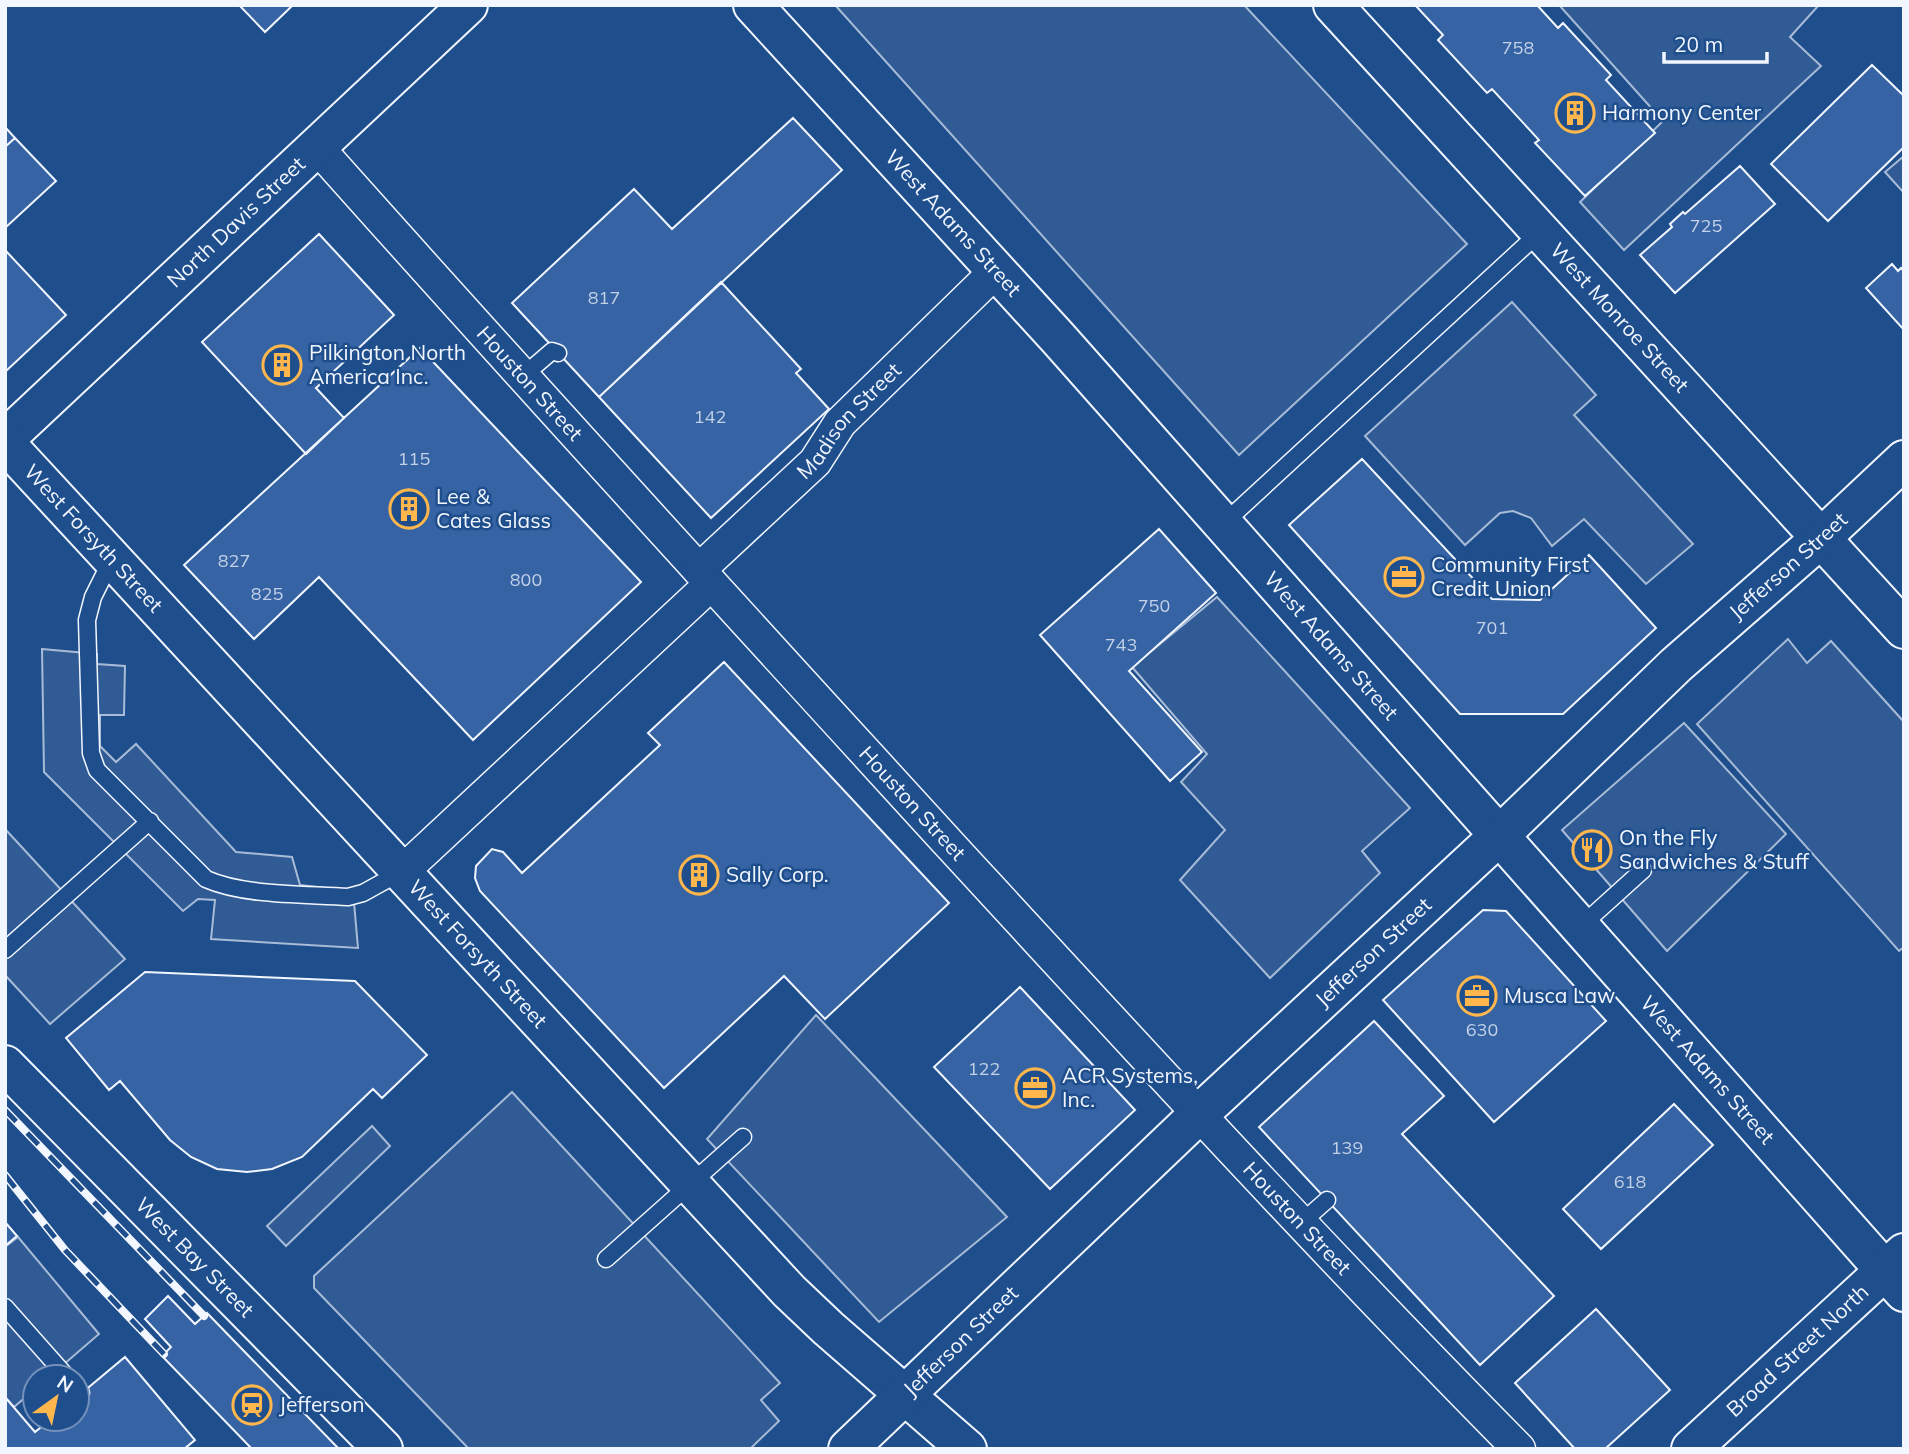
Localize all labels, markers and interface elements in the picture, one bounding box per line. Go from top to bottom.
scale bar [1664,21,1767,65]
text: 20 m [1674,31,1723,57]
house number: 758 [1502,36,1534,59]
building icon: Harmony Center [1554,92,1596,134]
place label: Harmony Center [1602,99,1762,125]
street label: West Adams Street [880,144,1027,301]
street label: North Davis Street [161,151,310,292]
house number: 725 [1690,214,1722,237]
street label: West Monroe Street [1545,237,1695,397]
house number: 817 [588,286,620,309]
street label: Houston Street [472,320,589,446]
place label: Pilkington North America Inc. [309,339,466,389]
building icon: Pilkington North America Inc. [261,344,303,386]
street label: Madison Street [791,357,906,484]
house number: 142 [694,405,726,428]
house number: 115 [398,447,430,470]
street label: West Forsyth Street [19,458,169,617]
place label: Lee & Cates Glass [436,483,551,533]
building icon: Lee & Cates Glass [388,488,430,530]
street label: Jefferson Street [1723,506,1852,625]
house number: 827 [218,549,250,572]
place label: Community First Credit Union [1431,551,1589,601]
office icon: Community First Credit Union [1383,556,1425,598]
street label: West Adams Street [1259,566,1404,725]
house number: 800 [510,568,542,591]
house number: 825 [251,582,283,605]
house number: 750 [1138,594,1170,617]
house number: 701 [1476,616,1508,639]
house number: 743 [1105,633,1137,656]
street label: Houston Street [854,740,972,865]
place label: On the Fly Sandwiches & Stuff [1619,824,1810,874]
restaurant icon: On the Fly Sandwiches & Stuff [1571,829,1613,871]
building icon: Sally Corp. [678,854,720,896]
place label: Sally Corp. [726,861,829,887]
street label: West Forsyth Street [403,874,553,1033]
street label: Jefferson Street [1309,891,1436,1012]
office icon: Musca Law [1456,975,1498,1017]
place label: Musca Law [1504,982,1615,1008]
street label: West Adams Street [1635,990,1781,1149]
house number: 630 [1466,1018,1498,1041]
house number: 122 [968,1057,1000,1080]
place label: ACR Systems, Inc. [1062,1062,1198,1112]
office icon: ACR Systems, Inc. [1014,1067,1056,1109]
house number: 139 [1331,1136,1363,1159]
street label: Houston Street [1238,1156,1357,1280]
house number: 618 [1614,1170,1646,1193]
street label: West Bay Street [130,1191,260,1322]
street label: Broad Street North [1721,1278,1873,1422]
street label: Jefferson Street [897,1280,1023,1401]
north arrow [21,1363,91,1433]
text: N [53,1370,78,1398]
station icon: Jefferson [231,1384,273,1426]
place label: Jefferson [279,1391,365,1417]

